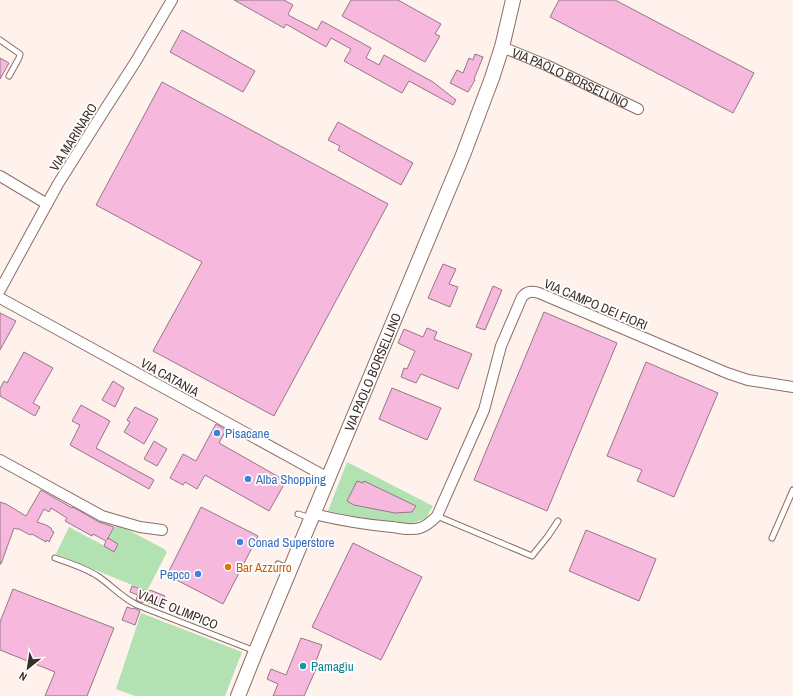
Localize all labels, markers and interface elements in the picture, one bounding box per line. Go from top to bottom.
street label: VIA PAOLO BORSELLINO [509,44,631,112]
street label: VIA MARINARO [46,100,101,174]
street label: VIA CAMPO DEI FIORI [541,275,650,334]
street label: VIA PAOLO BORSELLINO [341,310,405,434]
street label: VIA CATANIA [138,354,203,401]
place label: Pisacane [225,425,270,442]
marker: Pisacane [212,428,222,438]
place label: Alba Shopping [255,471,326,488]
marker: Alba Shopping [243,474,253,484]
place label: Conad Superstore [248,534,335,551]
marker: Conad Superstore [235,537,245,547]
place label: Bar Azzurro [236,559,292,576]
marker: Bar Azzurro [223,562,233,572]
place label: Pepco [160,566,190,583]
marker: Pepco [193,569,203,579]
street label: VIALE OLIMPICO [135,586,221,633]
north arrow [8,648,48,688]
place label: Pamagiu [311,658,354,675]
marker: Pamagiu [298,661,308,671]
text: N [17,669,29,684]

